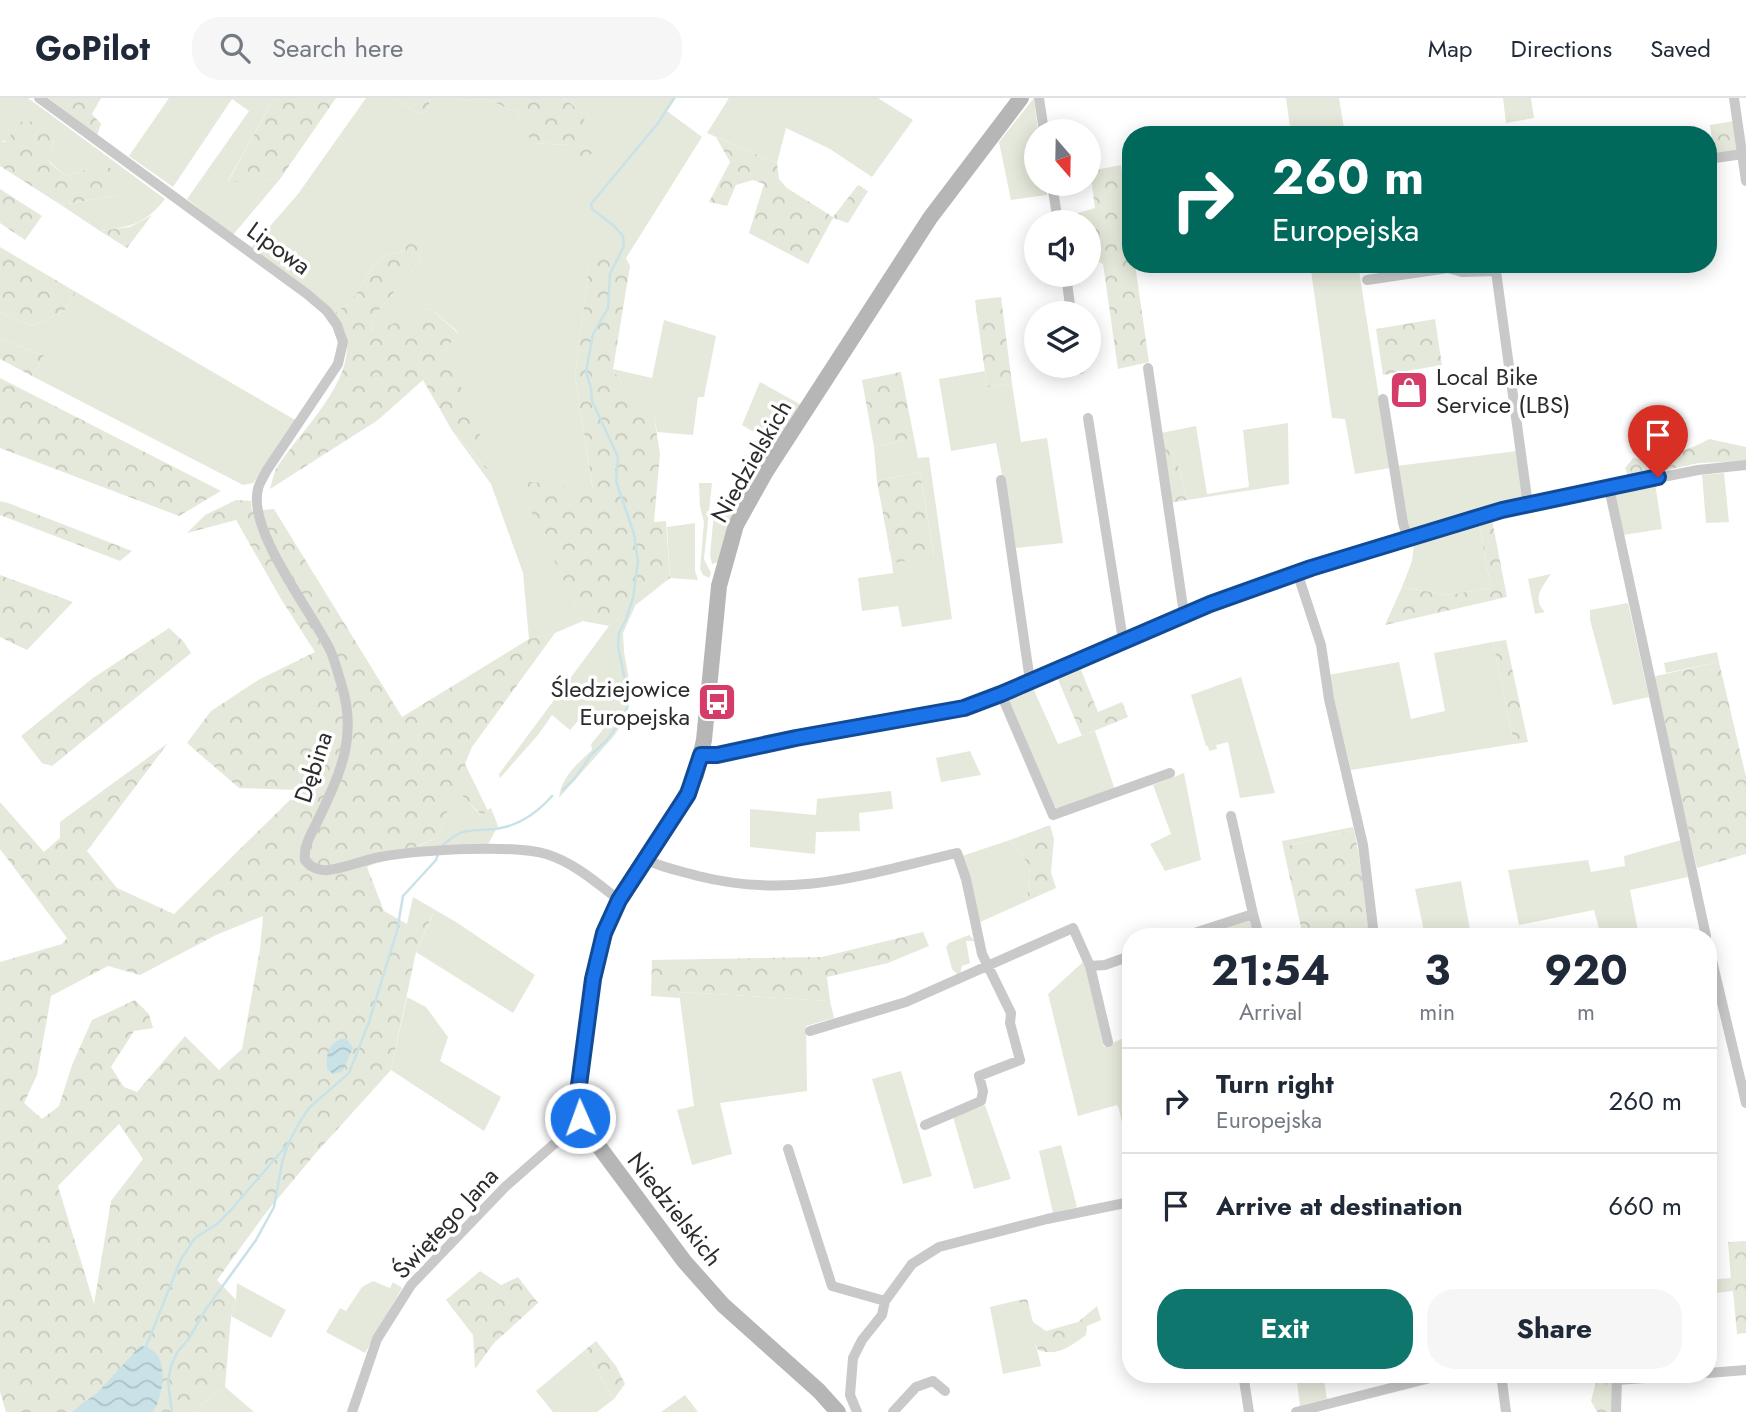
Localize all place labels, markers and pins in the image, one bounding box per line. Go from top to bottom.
place label: Local Bike Service (LBS) [1436,359,1571,422]
shop icon: Local Bike Service (LBS) [1388,369,1430,411]
pin [1628,405,1688,477]
place label: Śledziejowice Europejska [551,671,690,734]
bus stop icon: Śledziejowice Europejska [696,681,738,723]

